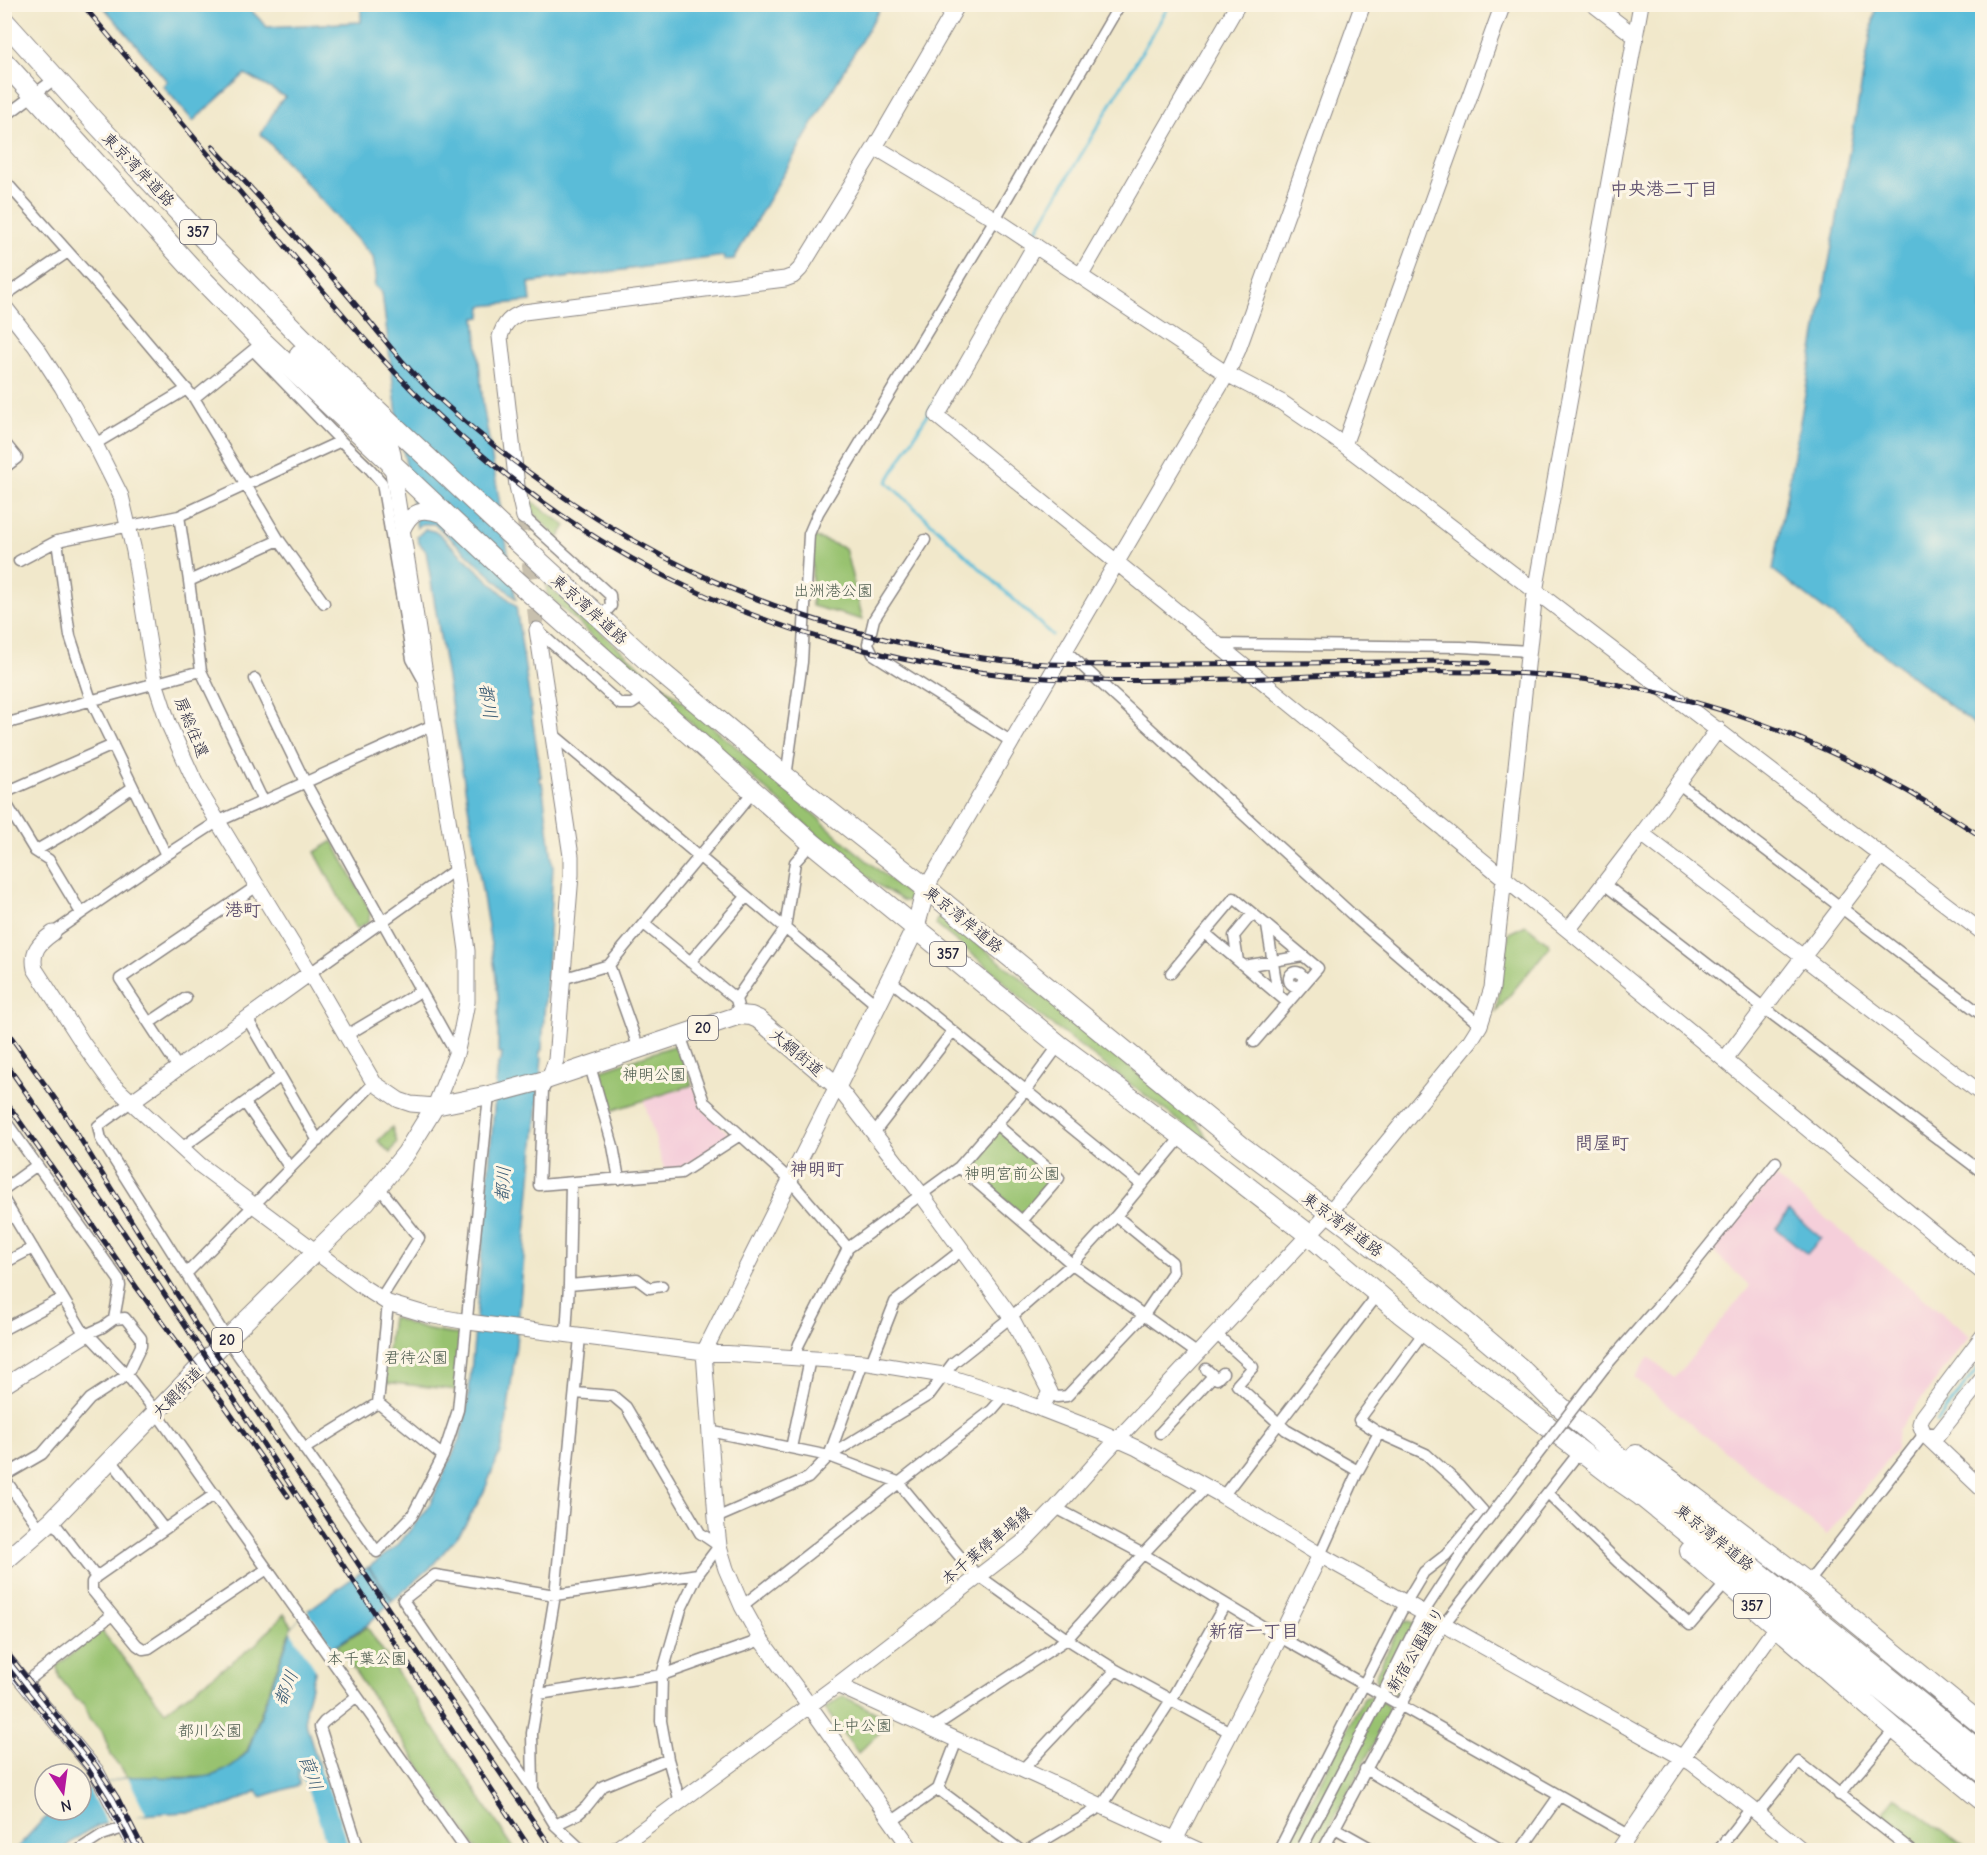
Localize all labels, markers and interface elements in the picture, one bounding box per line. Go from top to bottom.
street label: 東京湾岸道路 [98,129,178,210]
district label: 中央港二丁目 [1610,179,1718,200]
road number: 357 [180,220,216,244]
street label: 東京湾岸道路 [548,571,631,649]
park label: 出洲港公園 [793,582,873,600]
water label: 都川 [474,682,501,720]
street label: 房総往還 [171,694,211,760]
street label: 東京湾岸道路 [920,883,1006,957]
district label: 港町 [225,900,261,921]
road number: 357 [930,942,966,966]
road number: 20 [688,1016,718,1040]
street label: 大網街道 [766,1025,827,1080]
park label: 神明公園 [622,1066,686,1084]
district label: 問屋町 [1575,1133,1629,1154]
district label: 神明町 [790,1159,844,1180]
park label: 神明宮前公園 [964,1165,1060,1183]
water label: 都川 [492,1166,515,1203]
street label: 東京湾岸道路 [1299,1189,1386,1261]
road number: 20 [212,1328,242,1352]
park label: 君待公園 [384,1349,448,1367]
street label: 大網街道 [149,1363,206,1422]
street label: 東京湾岸道路 [1671,1501,1757,1575]
street label: 本千葉停車場線 [938,1503,1035,1589]
road number: 357 [1734,1594,1770,1618]
street label: 新宿公園通り [1383,1604,1448,1695]
district label: 新宿一丁目 [1209,1621,1299,1642]
park label: 本千葉公園 [327,1650,407,1668]
water label: 都川 [270,1668,303,1709]
park label: 上中公園 [828,1717,892,1735]
park label: 都川公園 [178,1722,242,1740]
water label: 葭川 [295,1753,327,1794]
north arrow [33,1762,93,1822]
text: N [59,1796,73,1816]

